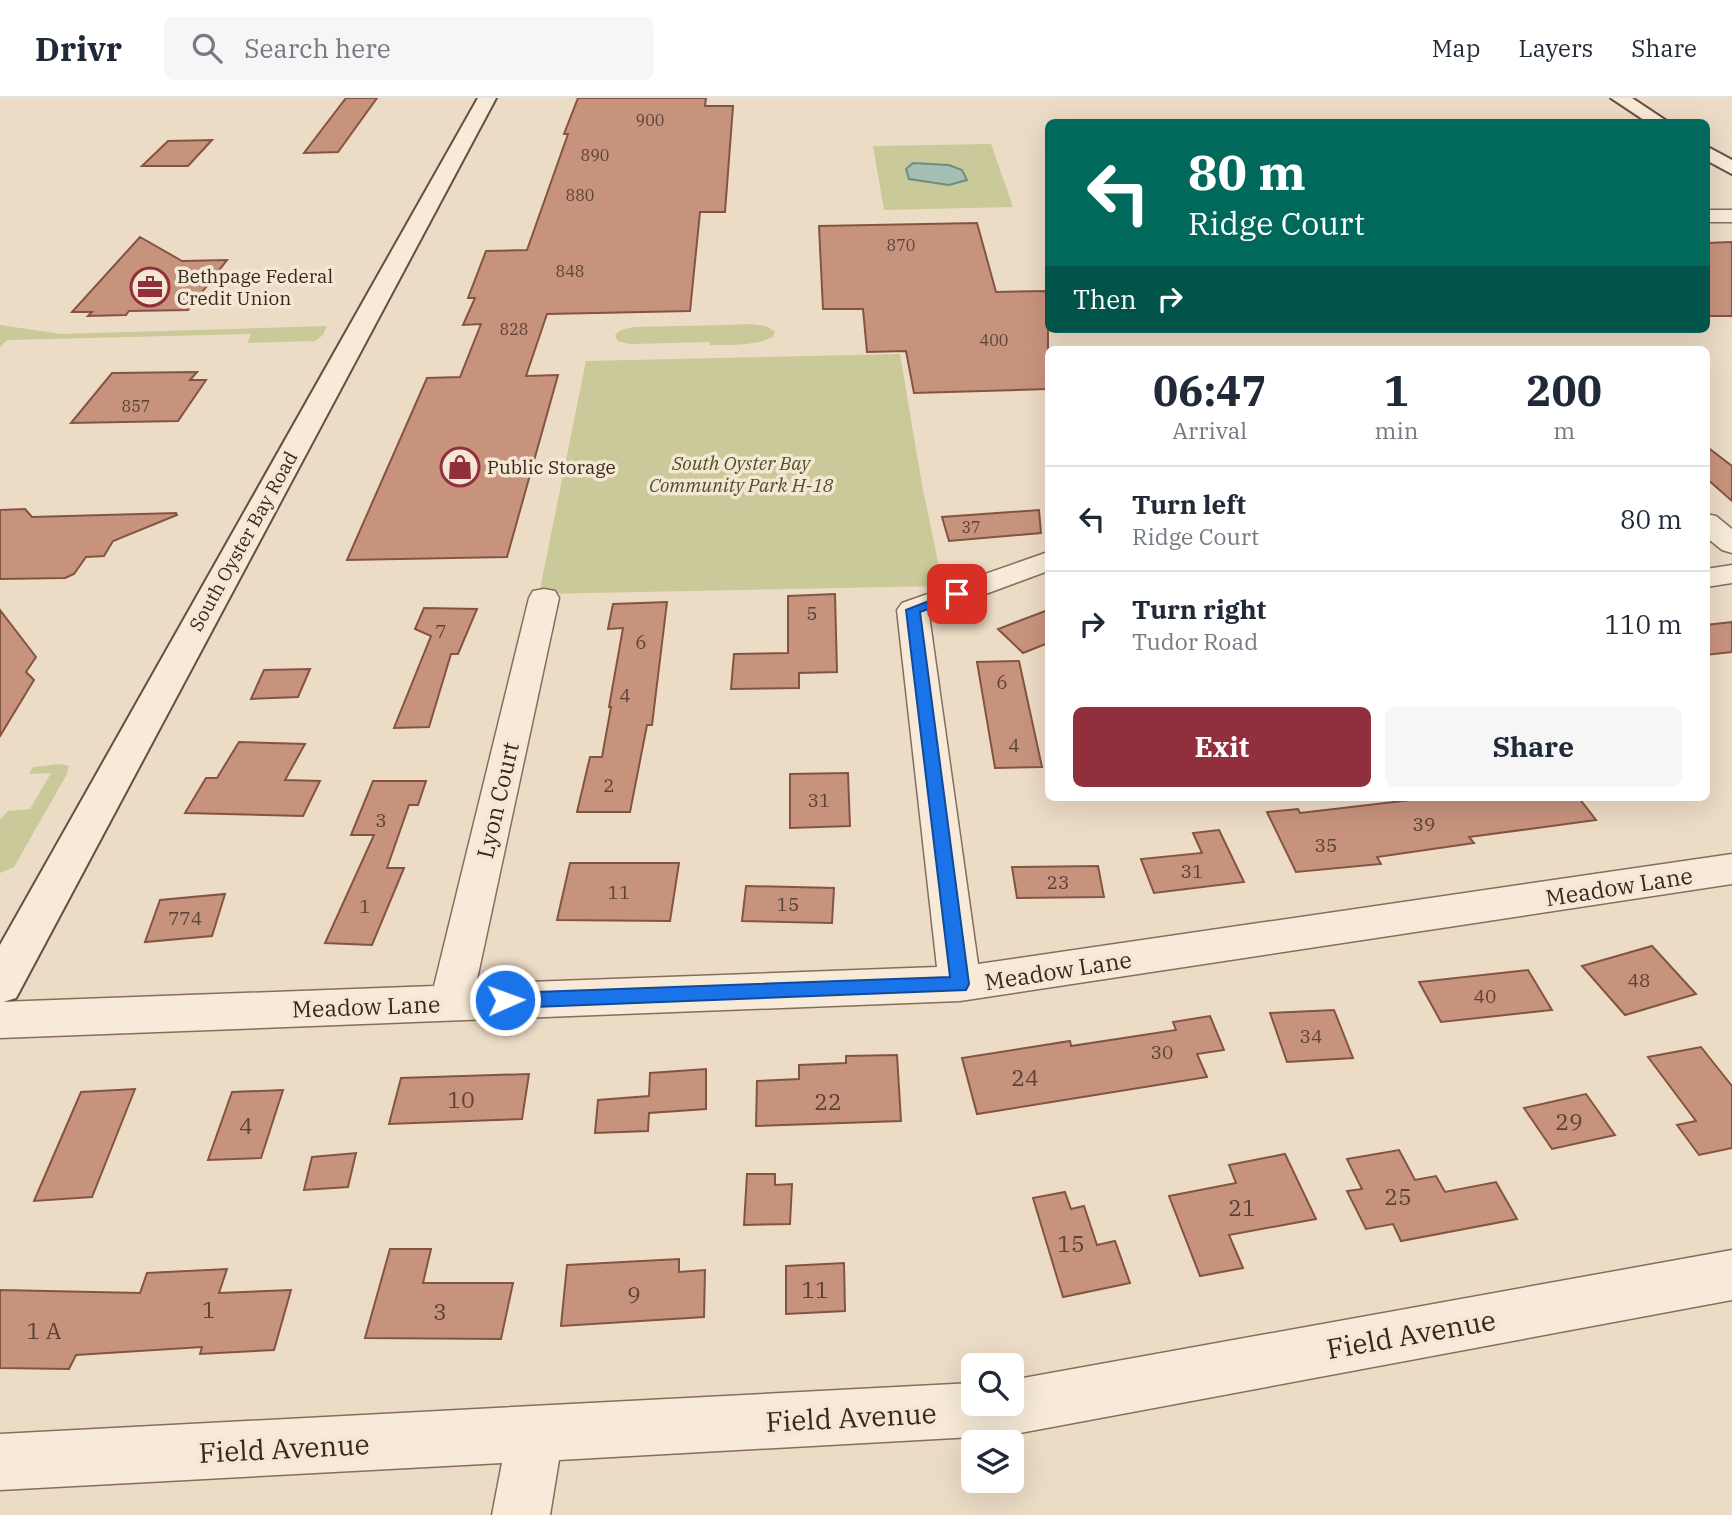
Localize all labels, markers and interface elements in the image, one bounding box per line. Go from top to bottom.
search box [164,17,654,80]
text: Drivr [35,27,122,70]
icon: search [188,29,226,67]
text: Search here [244,31,391,65]
text: Map [1432,32,1480,64]
text: Layers [1518,32,1593,64]
text: Share [1631,32,1697,64]
house number: 900 [636,110,664,130]
text: 80 m [1188,140,1306,203]
house number: 890 [581,145,609,165]
icon: left [1073,147,1164,238]
house number: 880 [566,185,594,205]
text: Ridge Court [1188,202,1365,244]
house number: 870 [887,235,915,255]
house number: 848 [556,261,584,281]
place label: Bethpage Federal Credit Union [177,264,333,310]
office icon: Bethpage Federal Credit Union [129,266,171,308]
icon: right [1151,280,1189,318]
text: Then [1073,282,1137,316]
house number: 828 [500,319,528,339]
house number: 400 [980,330,1008,350]
text: 06:47 [1153,363,1267,418]
text: 1 [1384,363,1409,418]
text: 200 [1526,363,1602,418]
house number: 857 [122,396,150,416]
text: Arrival [1172,415,1247,445]
text: min [1375,415,1418,445]
text: m [1553,415,1575,445]
shop icon: Public Storage [439,446,481,488]
street label: South Oyster Bay Road [184,447,302,635]
park label: South Oyster Bay Community Park H-18 [649,451,834,497]
place label: Public Storage [487,455,616,479]
text: Turn left [1132,487,1246,521]
icon: left [1073,500,1111,538]
text: 80 m [1620,502,1682,536]
house number: 37 [961,517,981,537]
text: Ridge Court [1132,521,1259,551]
pin [927,564,987,624]
icon: arrive [938,575,976,613]
text: Turn right [1132,592,1266,626]
house number: 5 [806,601,818,625]
icon: right [1073,605,1111,643]
text: 110 m [1604,607,1682,641]
house number: 7 [435,619,447,643]
text: Tudor Road [1132,626,1258,656]
house number: 6 [635,630,647,654]
house number: 6 [996,670,1008,694]
house number: 4 [619,683,631,707]
button: Exit [1073,707,1371,787]
button: Share [1385,707,1682,787]
house number: 4 [1008,733,1020,757]
street label: Lyon Court [469,739,525,861]
house number: 2 [603,773,615,797]
house number: 31 [808,788,830,812]
house number: 3 [375,808,387,832]
house number: 39 [1413,812,1435,836]
house number: 35 [1315,833,1337,857]
house number: 31 [1181,859,1203,883]
street label: Meadow Lane [1543,860,1695,912]
house number: 23 [1047,870,1069,894]
house number: 11 [608,880,630,904]
house number: 15 [777,892,799,916]
house number: 1 [359,894,371,918]
house number: 774 [168,906,202,930]
street label: Meadow Lane [982,944,1134,996]
position arrow [468,963,542,1037]
house number: 48 [1628,968,1650,992]
house number: 40 [1474,984,1496,1008]
street label: Meadow Lane [291,988,441,1024]
house number: 34 [1300,1024,1322,1048]
house number: 30 [1151,1040,1173,1064]
house number: 24 [1011,1062,1039,1092]
house number: 10 [447,1084,475,1114]
house number: 22 [814,1086,842,1116]
house number: 29 [1555,1106,1583,1136]
house number: 4 [239,1110,253,1140]
house number: 25 [1384,1181,1412,1211]
house number: 21 [1228,1192,1256,1222]
house number: 15 [1057,1228,1085,1258]
house number: 11 [801,1274,829,1304]
house number: 9 [627,1279,641,1309]
house number: 1 [202,1294,216,1324]
house number: 3 [433,1296,447,1326]
street label: Field Avenue [1324,1301,1498,1367]
house number: 1 A [27,1315,62,1345]
map controls [961,1353,1024,1493]
button: search [961,1353,1024,1416]
street label: Field Avenue [765,1394,937,1440]
street label: Field Avenue [198,1425,370,1471]
button: layers [961,1430,1024,1493]

